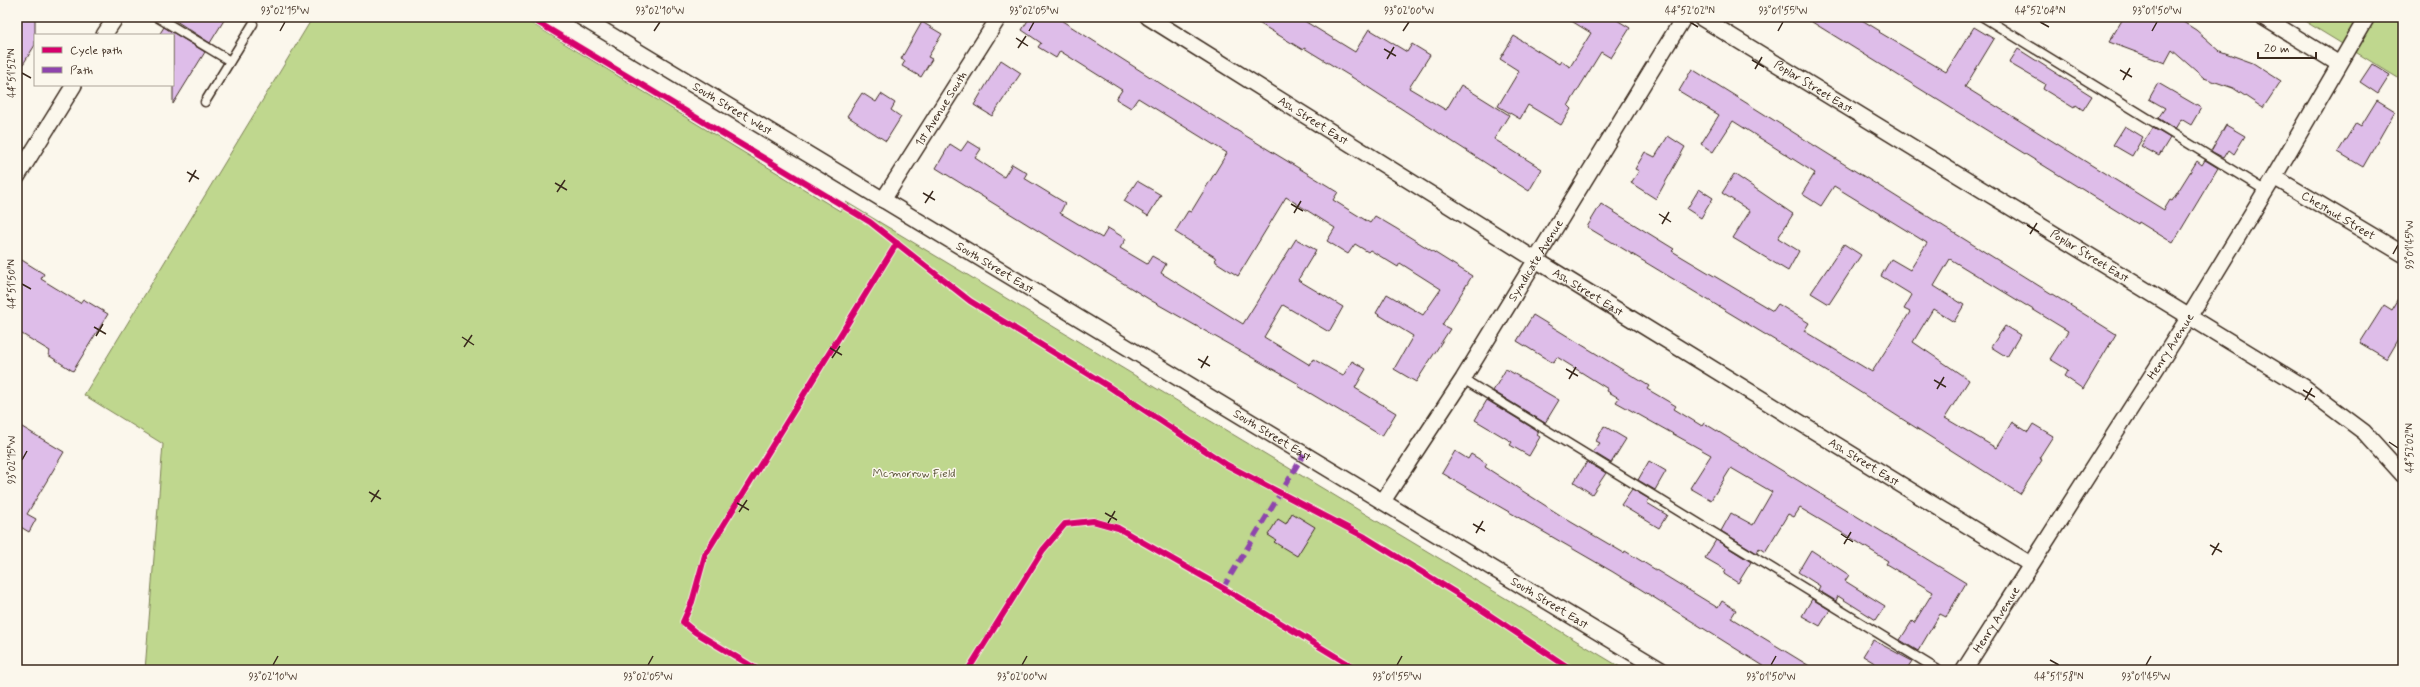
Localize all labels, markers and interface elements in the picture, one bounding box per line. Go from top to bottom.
text: 93°02'15"W [261,4,309,18]
text: 93°02'10"W [636,4,684,18]
text: 93°02'05"W [1009,4,1059,18]
text: 93°02'00"W [1384,4,1434,18]
text: 44°52'02"N [1665,4,1715,18]
text: 93°01'55"W [1759,4,1807,18]
text: 44°52'04"N [2015,4,2066,18]
text: 93°01'50"W [2133,4,2181,18]
legend [34,34,174,86]
scale bar [2258,34,2316,60]
text: 20 m [2264,41,2290,57]
text: Cycle path [70,43,122,59]
text: 44°51'52"N [5,48,19,98]
street label: Poplar Street East [1771,57,1856,118]
text: Path [70,63,93,79]
street label: 1st Avenue South [912,69,971,150]
street label: South Street West [689,79,775,140]
street label: Ash Street East [1275,93,1352,150]
street label: Chestnut Street [2298,188,2378,245]
street label: Syndicate Avenue [1505,217,1568,305]
text: 93°01'45"W [2403,221,2417,269]
street label: Poplar Street East [2047,226,2132,287]
street label: South Street East [953,239,1037,298]
text: 44°51'50"N [5,259,19,309]
street label: Ash Street East [1549,265,1627,321]
street label: Henry Avenue [2144,310,2198,383]
street label: South Street East [1230,406,1314,466]
text: 44°52'02"N [2403,423,2417,473]
street label: Ash Street East [1825,435,1902,491]
text: 93°02'15"W [5,436,19,484]
park label: Mcmorrow Field [872,466,956,482]
street label: South Street East [1507,574,1592,634]
street label: Henry Avenue [1970,584,2024,656]
text: 93°02'10"W [249,670,297,684]
text: 93°02'05"W [623,670,673,684]
text: 93°02'00"W [997,670,1047,684]
text: 93°01'55"W [1373,670,1421,684]
text: 93°01'50"W [1747,670,1795,684]
text: 44°51'58"N [2034,670,2084,684]
text: 93°01'45"W [2122,670,2170,684]

